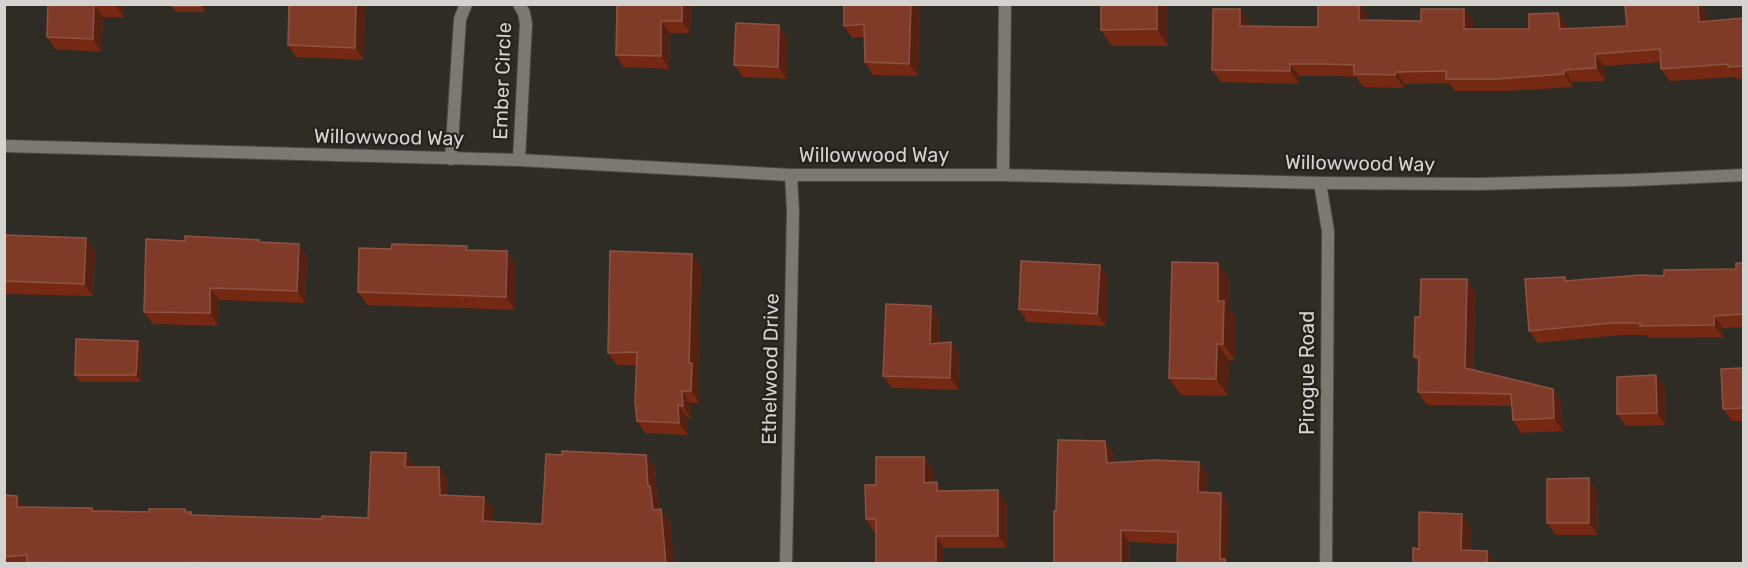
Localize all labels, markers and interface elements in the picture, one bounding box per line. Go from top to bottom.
street label: Ember Circle [488,22,516,140]
street label: Willowwood Way [314,124,464,150]
street label: Willowwood Way [799,143,949,167]
street label: Willowwood Way [1285,150,1435,176]
street label: Ethelwood Drive [757,293,783,445]
street label: Pirogue Road [1295,311,1319,435]

